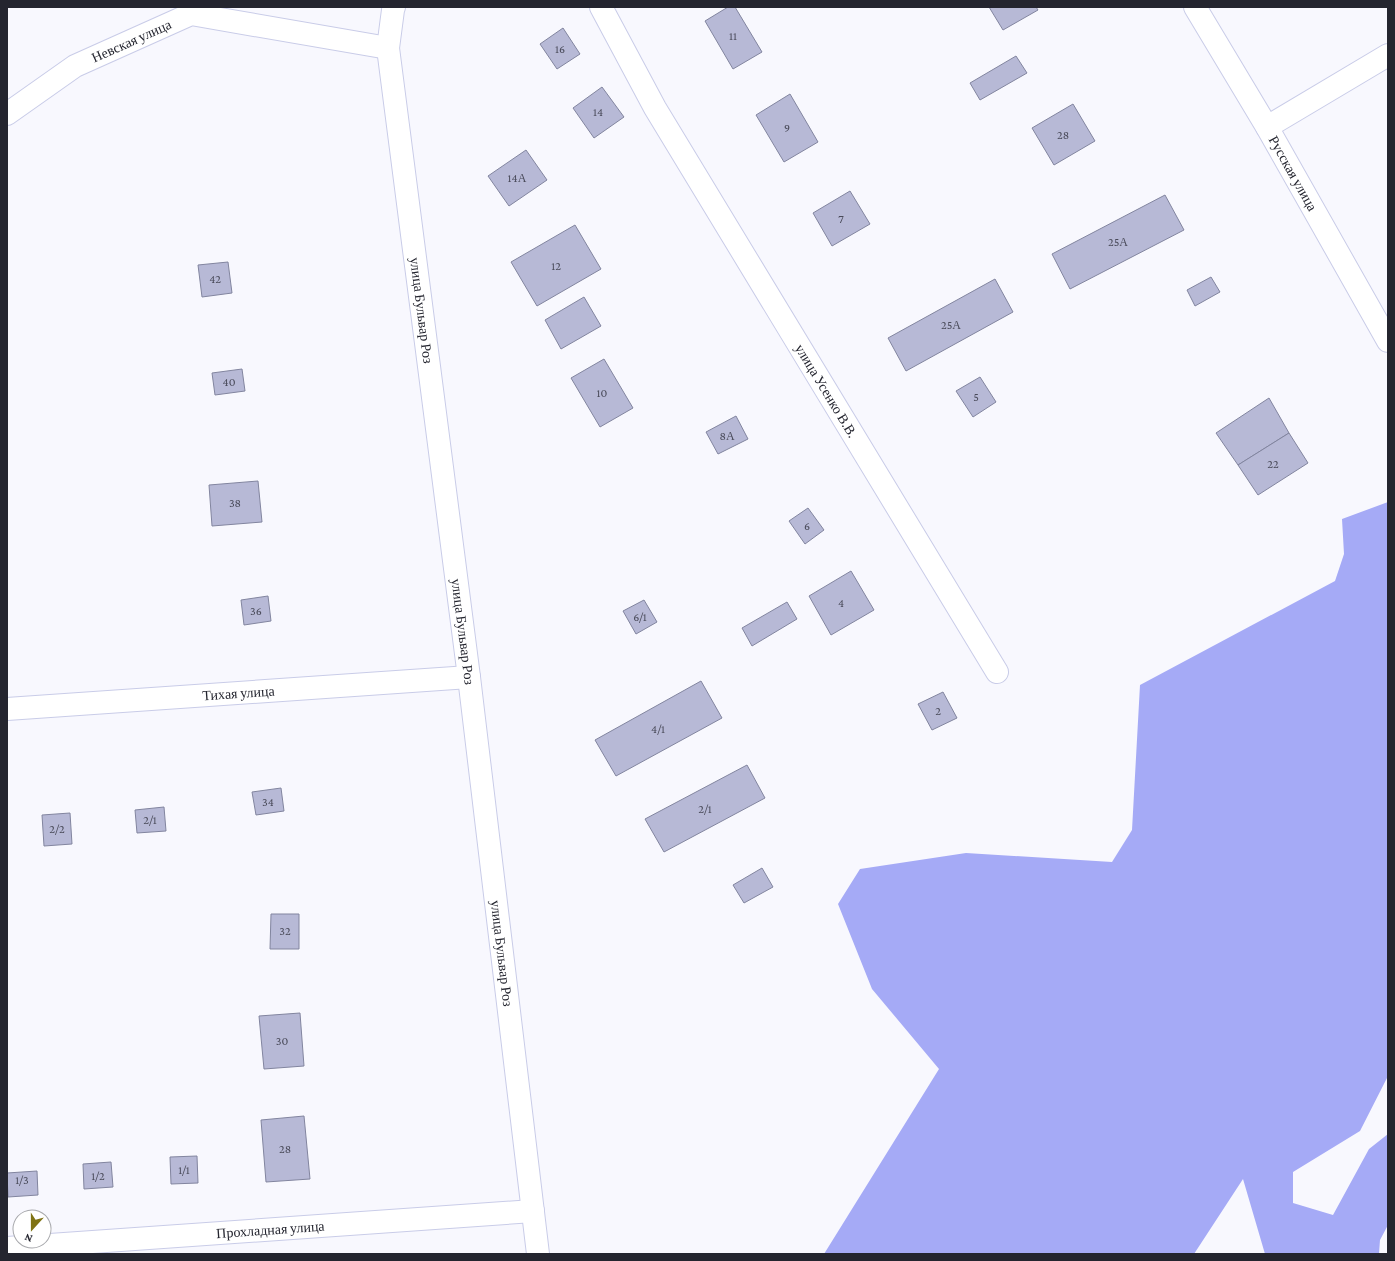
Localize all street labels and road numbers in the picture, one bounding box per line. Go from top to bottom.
street label: Невская улица [89,16,174,66]
street label: Русская улица [1266,133,1321,214]
street label: улица Бульвар Роз [407,256,437,365]
street label: улица Усенко В.В. [792,341,861,440]
street label: улица Бульвар Роз [448,578,478,686]
street label: Тихая улица [202,682,276,703]
street label: улица Бульвар Роз [488,899,516,1008]
street label: Прохладная улица [216,1218,326,1241]

